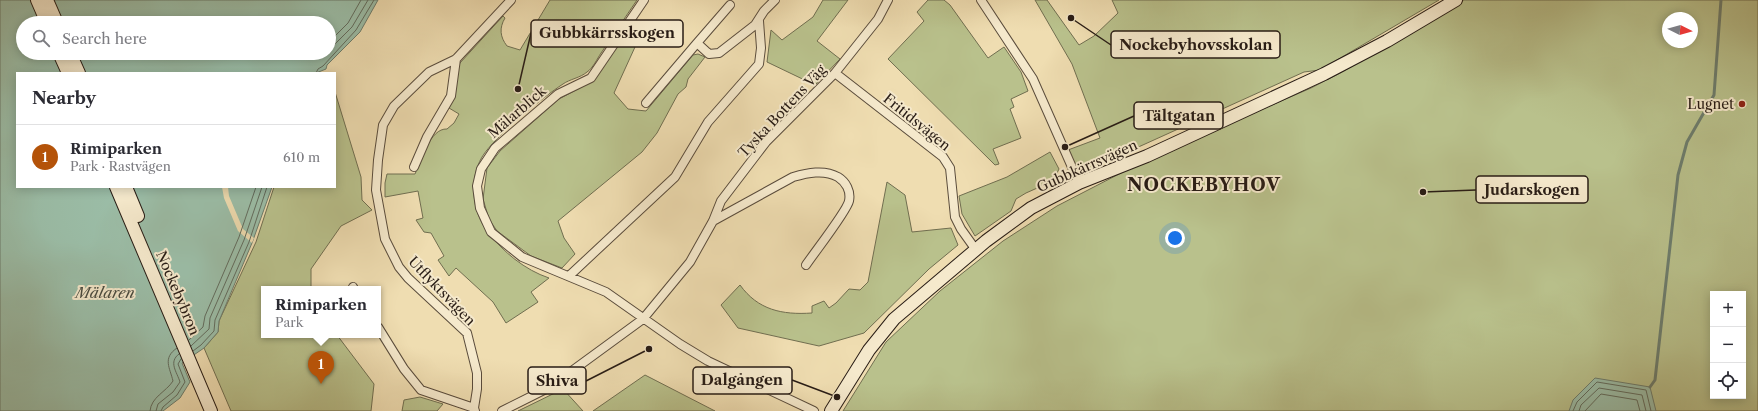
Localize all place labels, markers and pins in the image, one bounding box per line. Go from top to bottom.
callout: Gubbkärrsskogen [531,20,683,47]
callout: Nockebyhovsskolan [1111,31,1280,58]
place label: Lugnet [1687,95,1734,113]
marker: Lugnet [1737,99,1747,109]
callout: Tältgatan [1134,102,1223,129]
callout: Judarskogen [1476,176,1588,203]
pin: 1 [308,351,334,384]
callout: Shiva [528,367,586,394]
callout: Dalgången [693,367,792,394]

